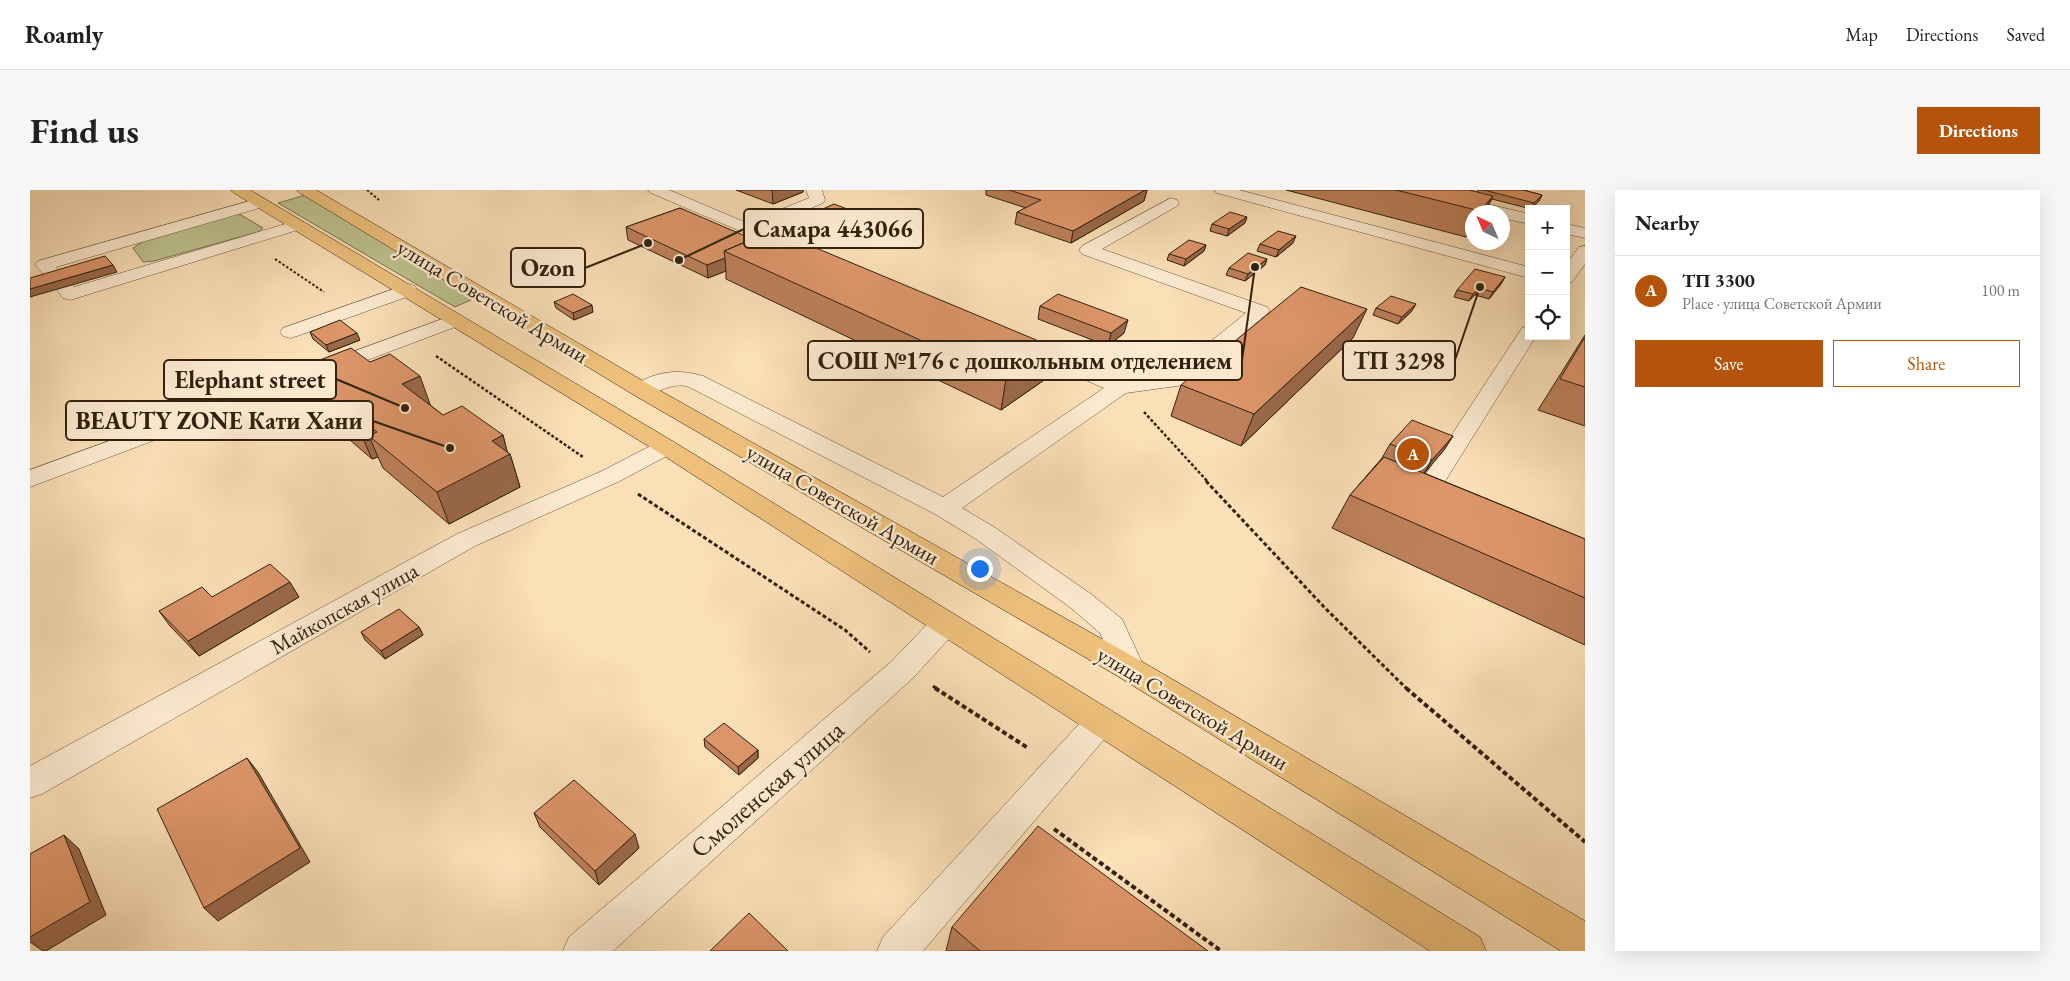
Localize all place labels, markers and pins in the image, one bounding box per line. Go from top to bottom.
callout: Самара 443066 [744,209,923,248]
callout: Ozon [511,248,585,287]
callout: СОШ №176 с дошкольным отделением [808,341,1242,380]
callout: ТП 3298 [1343,341,1455,380]
callout: Elephant street [164,360,336,399]
callout: BEAUTY ZONE Кати Хани [66,401,373,440]
pin: A [1397,435,1429,473]

